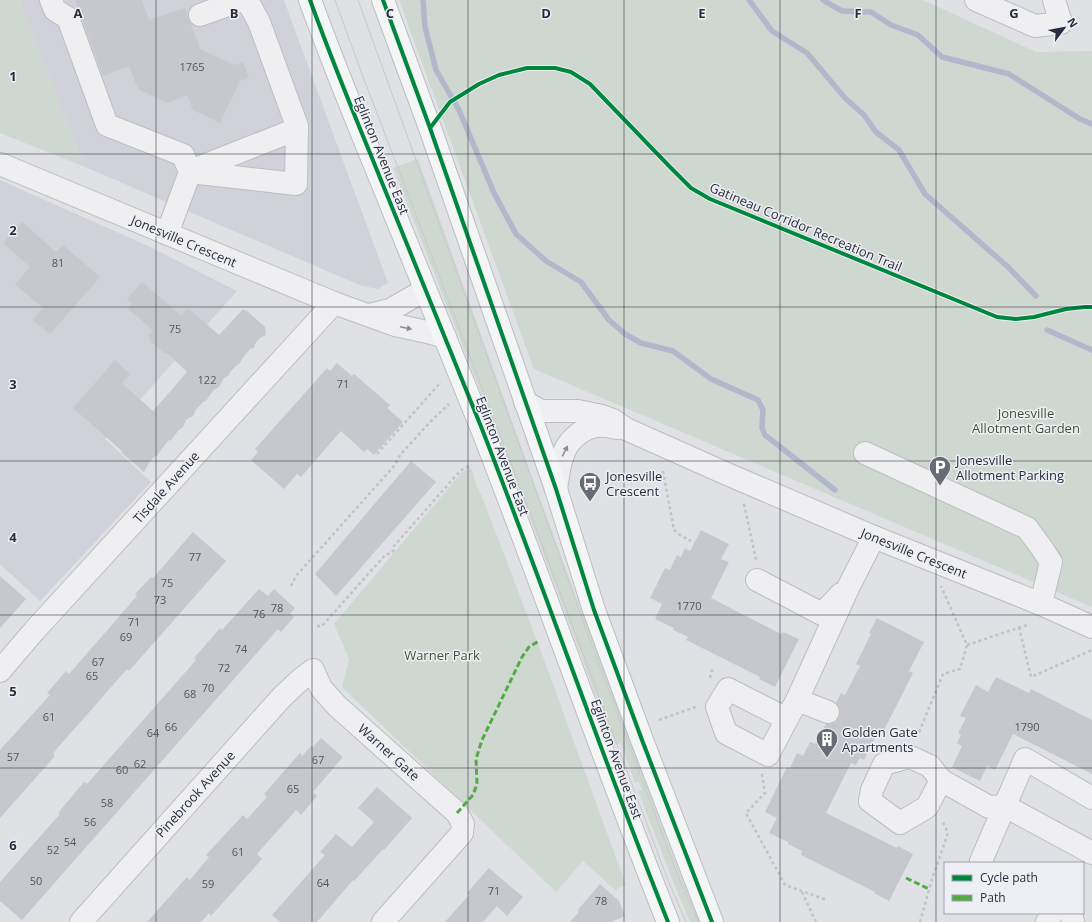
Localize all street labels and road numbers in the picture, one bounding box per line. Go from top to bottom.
street label: Eglinton Avenue East [350,93,414,217]
street label: Gatineau Corridor Recreation Trail [707,178,905,276]
street label: Jonesville Crescent [127,210,240,271]
street label: Eglinton Avenue East [472,394,534,519]
street label: Tisdale Avenue [129,447,203,527]
street label: Jonesville Crescent [856,523,970,583]
street label: Eglinton Avenue East [587,696,647,822]
street label: Warner Gate [354,720,424,784]
street label: Pinebrook Avenue [151,747,239,841]

